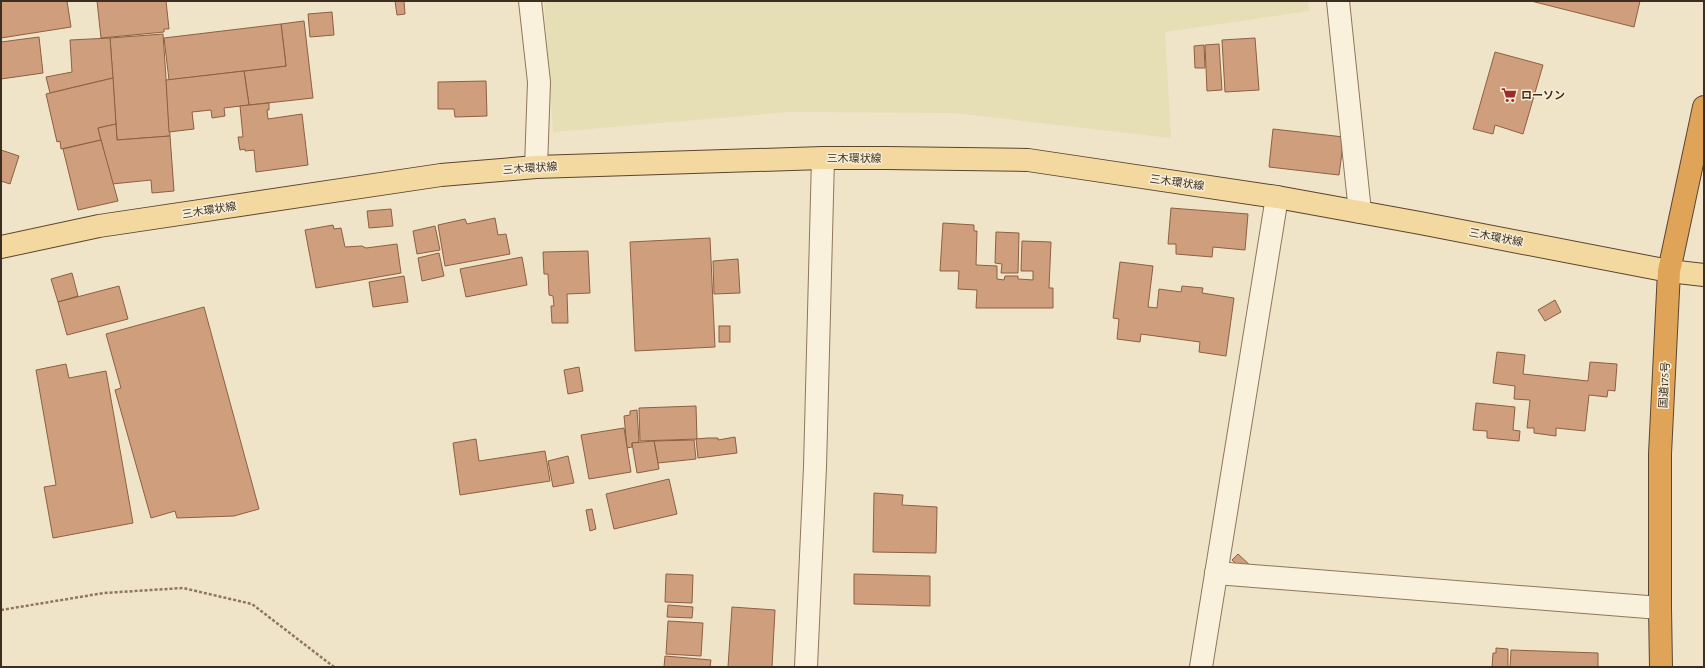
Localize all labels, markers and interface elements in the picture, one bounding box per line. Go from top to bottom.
supermarket icon: ローソン [1500,86,1518,104]
place label: ローソン [1521,89,1565,101]
street label: 三木環状線 [827,152,882,164]
street label: 三木環状線 [502,160,558,176]
street label: 三木環状線 [1149,172,1205,192]
street label: 三木環状線 [181,200,237,220]
street label: 三木環状線 [1468,226,1524,248]
street label: 国道175号 [1657,361,1671,409]

